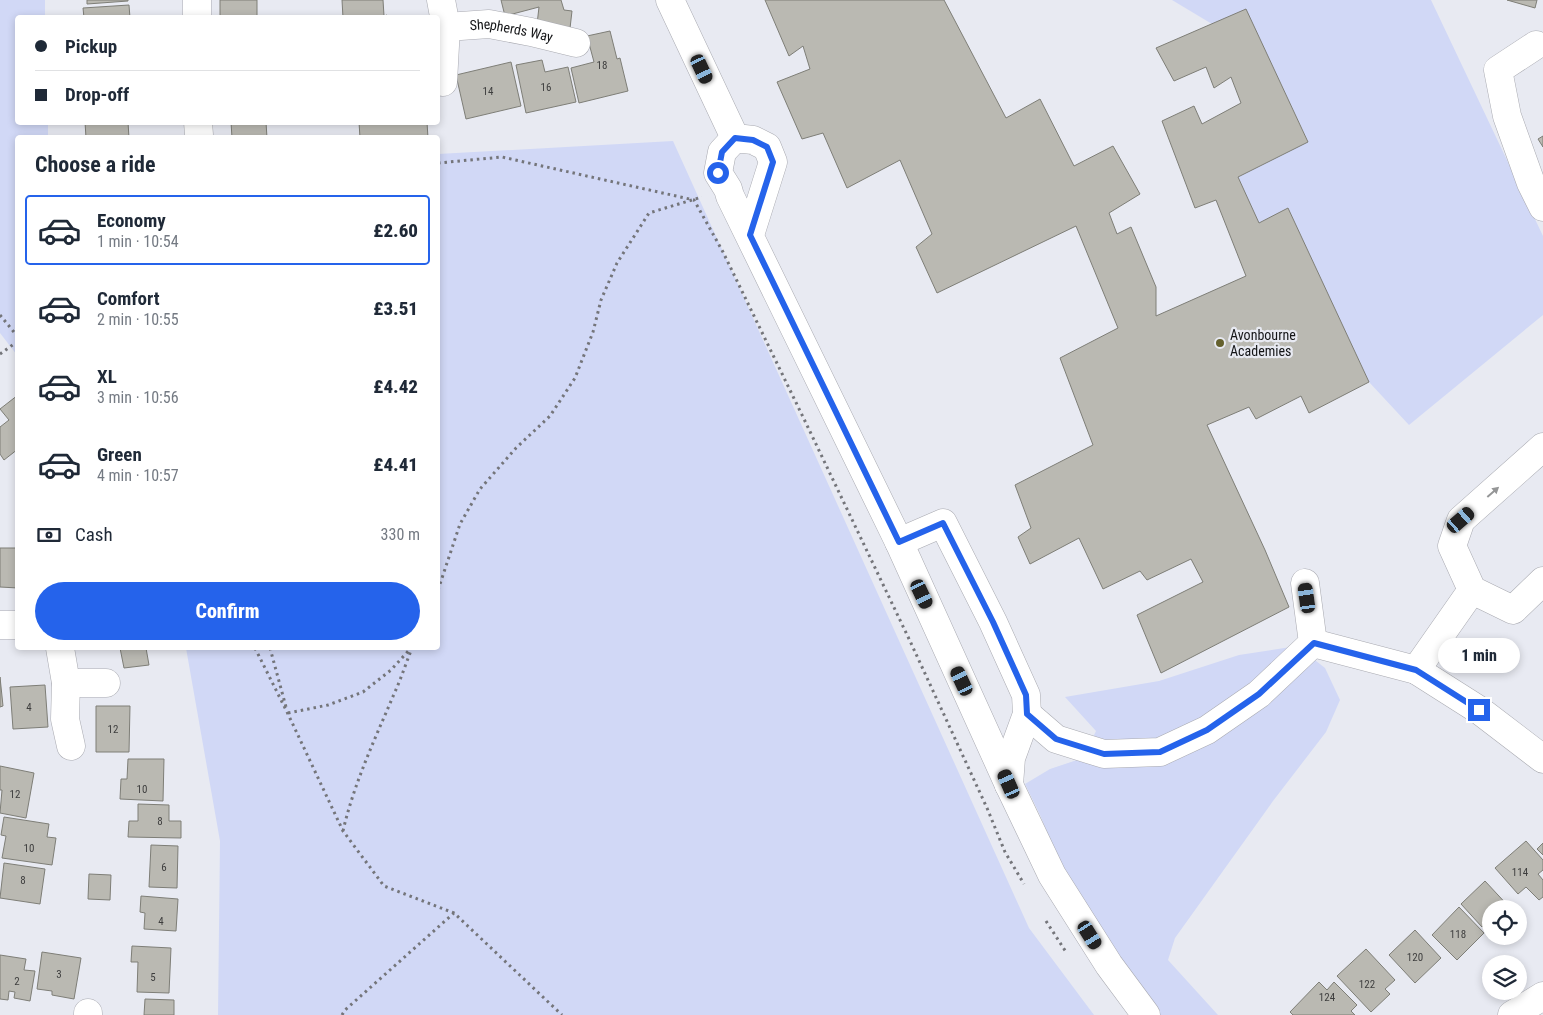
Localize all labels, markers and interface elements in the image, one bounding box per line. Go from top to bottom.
street label: Shepherds Way [469,16,555,45]
text: Pickup [65,35,117,58]
car [688,52,715,86]
house number: 18 [597,59,607,72]
house number: 16 [541,81,551,94]
text: Drop-off [65,83,129,106]
house number: 14 [483,85,494,98]
text: Choose a ride [35,152,156,177]
route start [707,162,729,184]
icon: car [37,208,82,253]
text: Economy [97,209,166,232]
text: £2.60 [373,219,418,242]
text: 1 min · 10:54 [97,232,179,251]
icon: car [37,286,82,331]
text: Comfort [97,287,160,310]
text: £3.51 [373,297,418,320]
text: 2 min · 10:55 [97,310,179,329]
place label: Avonbourne Academies [1230,327,1296,359]
marker: Avonbourne Academies [1214,337,1226,349]
icon: car [37,364,82,409]
text: XL [97,365,117,388]
text: £4.42 [373,375,418,398]
text: 3 min · 10:56 [97,388,179,407]
icon: car [37,442,82,487]
text: Green [97,443,142,466]
text: £4.41 [373,453,418,476]
text: 4 min · 10:57 [97,466,179,485]
one-way arrow [1486,486,1499,497]
car [1444,504,1477,536]
icon: cash [35,521,63,549]
text: Cash [75,523,113,546]
text: 330 m [381,525,420,544]
car [908,577,935,611]
button: Confirm [35,582,420,640]
car [1297,582,1316,614]
callout: 1 min [1438,638,1520,672]
text: 1 min [1461,646,1497,665]
car [948,664,975,698]
route end [1468,699,1490,721]
house number: 4 [26,701,32,714]
house number: 12 [108,723,118,736]
car [996,767,1021,801]
house number: 10 [137,783,147,796]
house number: 12 [10,788,20,801]
house number: 8 [157,815,163,828]
house number: 10 [24,842,34,855]
house number: 6 [161,861,167,874]
house number: 114 [1512,866,1529,879]
house number: 8 [20,874,26,887]
map controls [1482,900,1527,1000]
button: locate [1482,900,1527,945]
house number: 4 [158,915,164,928]
car [1075,918,1104,952]
house number: 118 [1450,928,1466,941]
house number: 120 [1407,951,1423,964]
button: layers [1482,955,1527,1000]
house number: 3 [56,968,62,981]
house number: 5 [150,971,156,984]
house number: 2 [14,975,20,988]
house number: 122 [1359,978,1375,991]
house number: 124 [1319,991,1336,1004]

